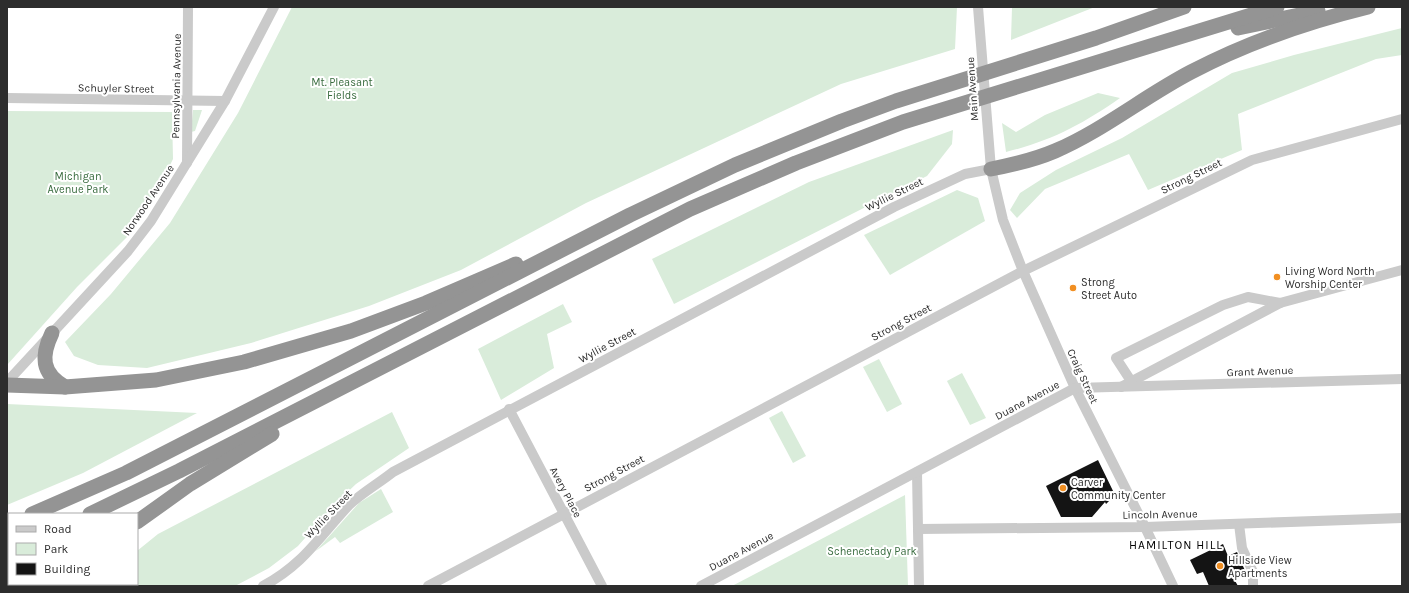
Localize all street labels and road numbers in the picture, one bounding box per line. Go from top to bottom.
street label: Pennsylvania Avenue [169,33,184,139]
street label: Main Avenue [964,56,981,121]
street label: Schuyler Street [78,81,154,96]
street label: Strong Street [1159,156,1224,197]
street label: Norwood Avenue [120,162,177,238]
street label: Wyllie Street [863,175,925,214]
street label: Strong Street [869,301,934,344]
street label: Wyllie Street [576,325,638,366]
street label: Craig Street [1064,347,1101,406]
street label: Grant Avenue [1226,364,1294,379]
street label: Duane Avenue [993,378,1062,423]
street label: Strong Street [582,452,647,495]
street label: Avery Place [547,465,584,520]
street label: Wyllie Street [302,487,355,541]
street label: Lincoln Avenue [1122,507,1198,522]
street label: Duane Avenue [707,529,776,574]

